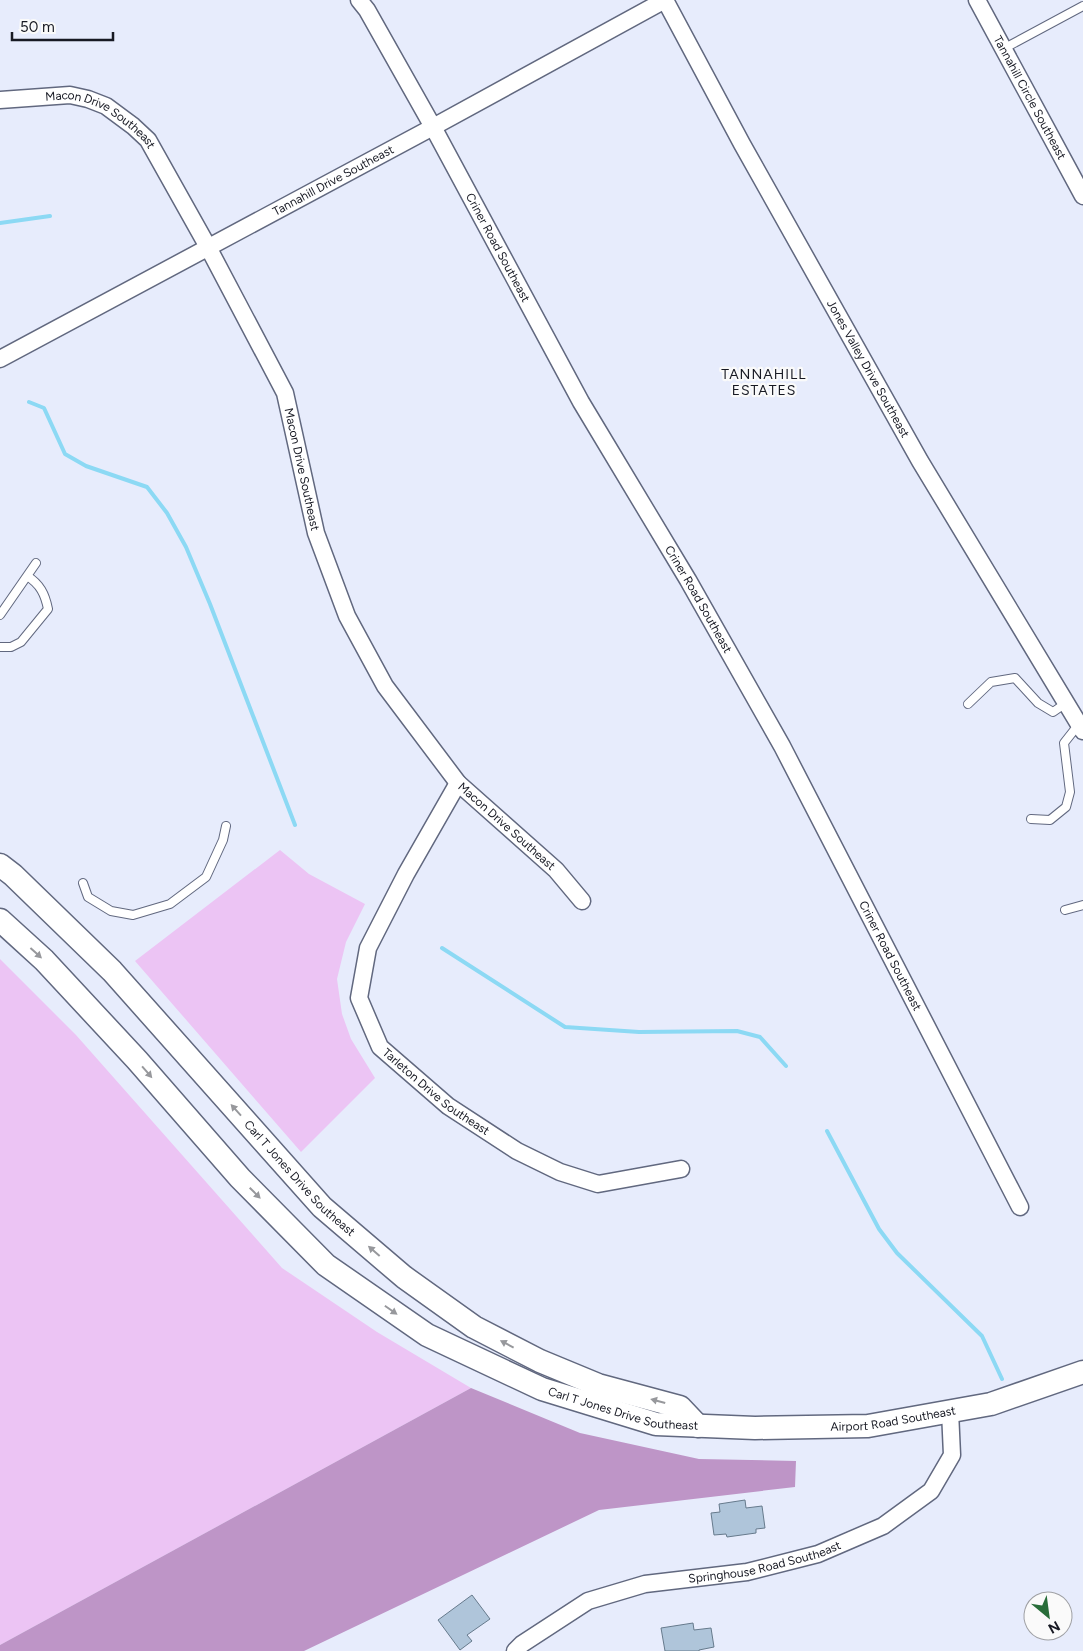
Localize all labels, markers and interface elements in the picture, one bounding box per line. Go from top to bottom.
scale bar [12,10,114,42]
text: 50 m [20,18,55,36]
street label: Tannahill Circle Southeast [991,33,1069,162]
street label: Macon Drive Southeast [45,88,159,151]
street label: Tannahill Drive Southeast [270,142,396,219]
street label: Criner Road Southeast [463,191,533,305]
street label: Jones Valley Drive Southeast [824,297,913,440]
district label: TANNAHILL ESTATES [721,366,807,399]
street label: Macon Drive Southeast [282,407,322,532]
street label: Criner Road Southeast [662,543,735,656]
street label: Macon Drive Southeast [455,779,559,873]
street label: Criner Road Southeast [856,899,925,1013]
one-way arrow [30,947,43,958]
street label: Tarleton Drive Southeast [380,1045,492,1138]
one-way arrow [141,1065,153,1077]
one-way arrow [230,1105,242,1117]
street label: Carl T Jones Drive Southeast [241,1117,358,1239]
one-way arrow [249,1187,261,1199]
one-way arrow [368,1245,380,1257]
one-way arrow [384,1305,398,1315]
one-way arrow [499,1340,514,1348]
street label: Carl T Jones Drive Southeast [546,1384,699,1433]
one-way arrow [651,1397,666,1405]
street label: Airport Road Southeast [830,1403,957,1434]
street label: Springhouse Road Southeast [688,1538,843,1586]
north arrow [1023,1591,1073,1641]
text: N [1045,1617,1063,1637]

